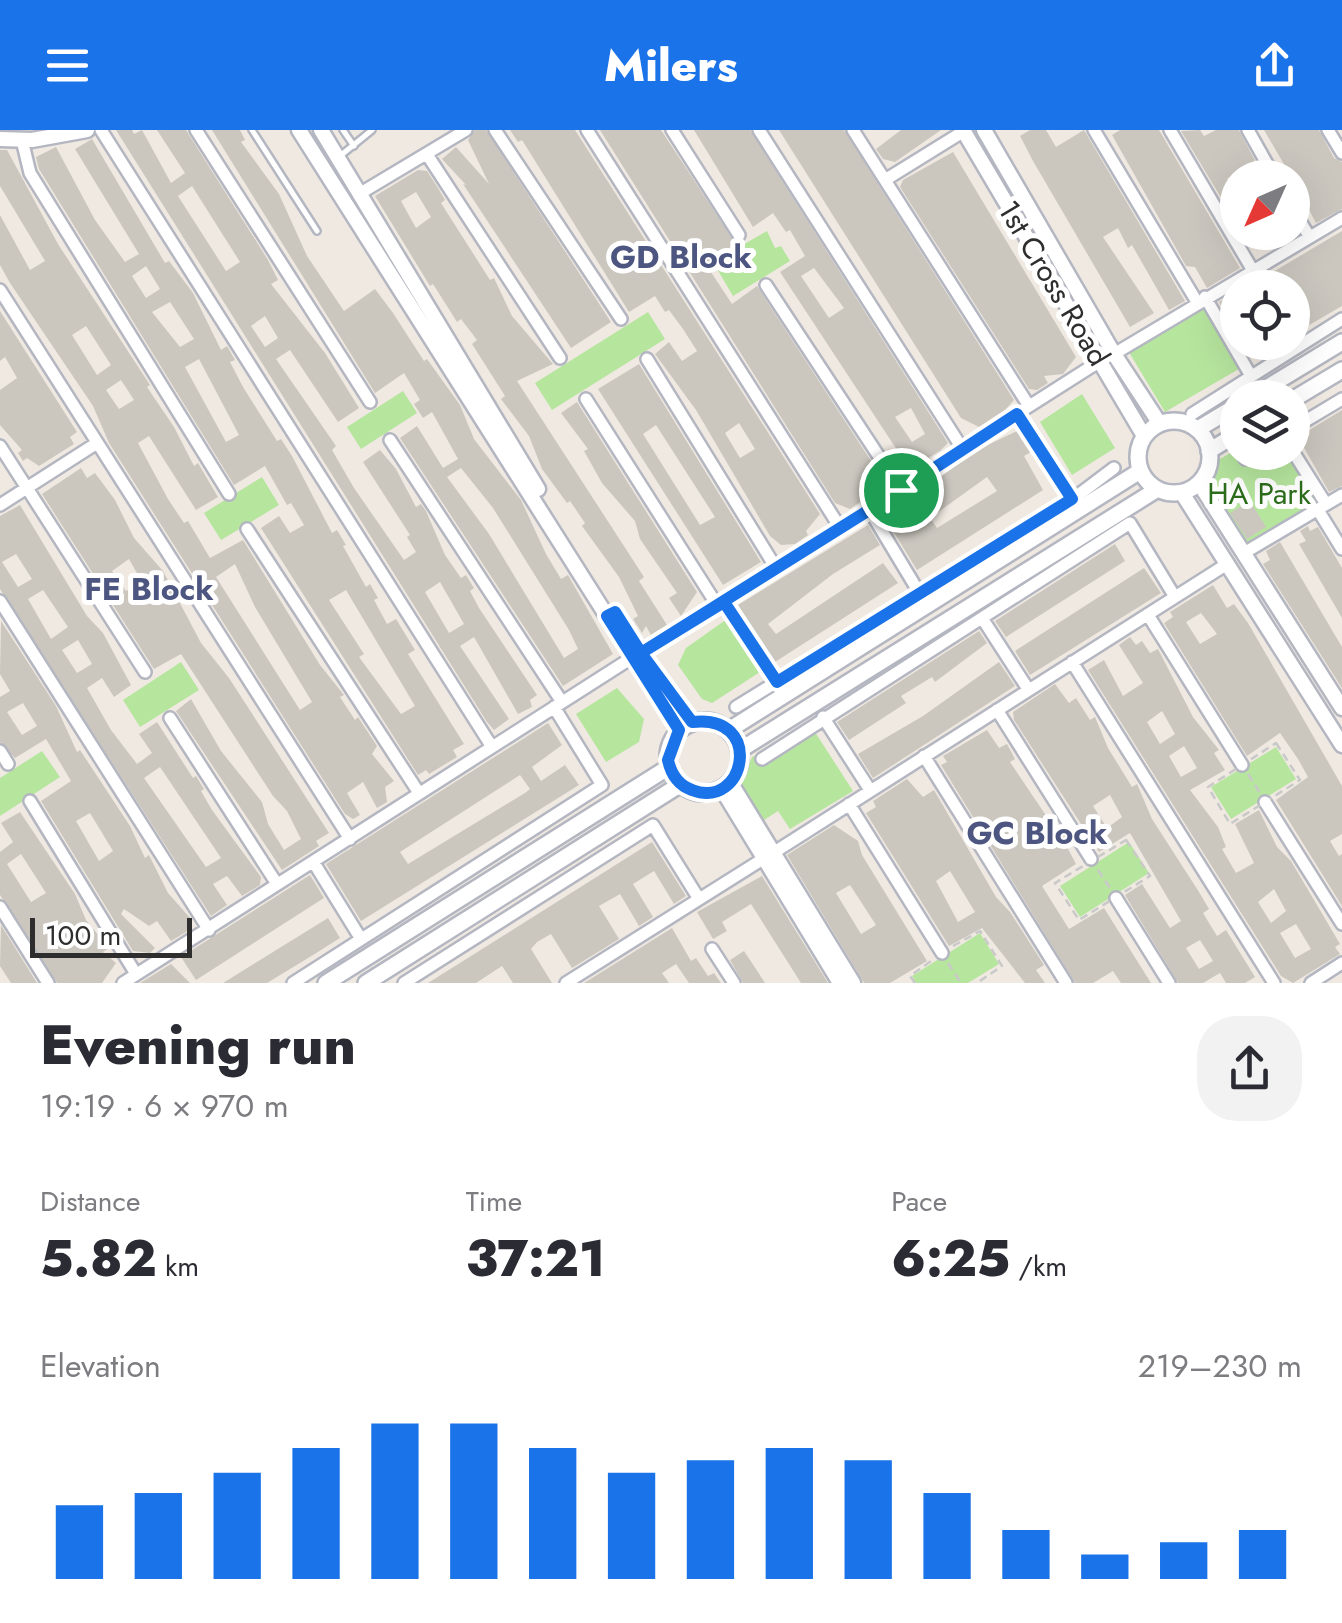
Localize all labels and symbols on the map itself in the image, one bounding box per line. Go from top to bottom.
north arrow [1220,160,1310,250]
street label: 1st Cross Road [988,192,1120,374]
district label: GD Block [610,234,753,280]
pin [859,448,944,533]
park label: HA Park [1207,472,1312,515]
district label: FE Block [84,566,214,612]
district label: GC Block [966,810,1108,856]
scale bar [30,913,192,958]

